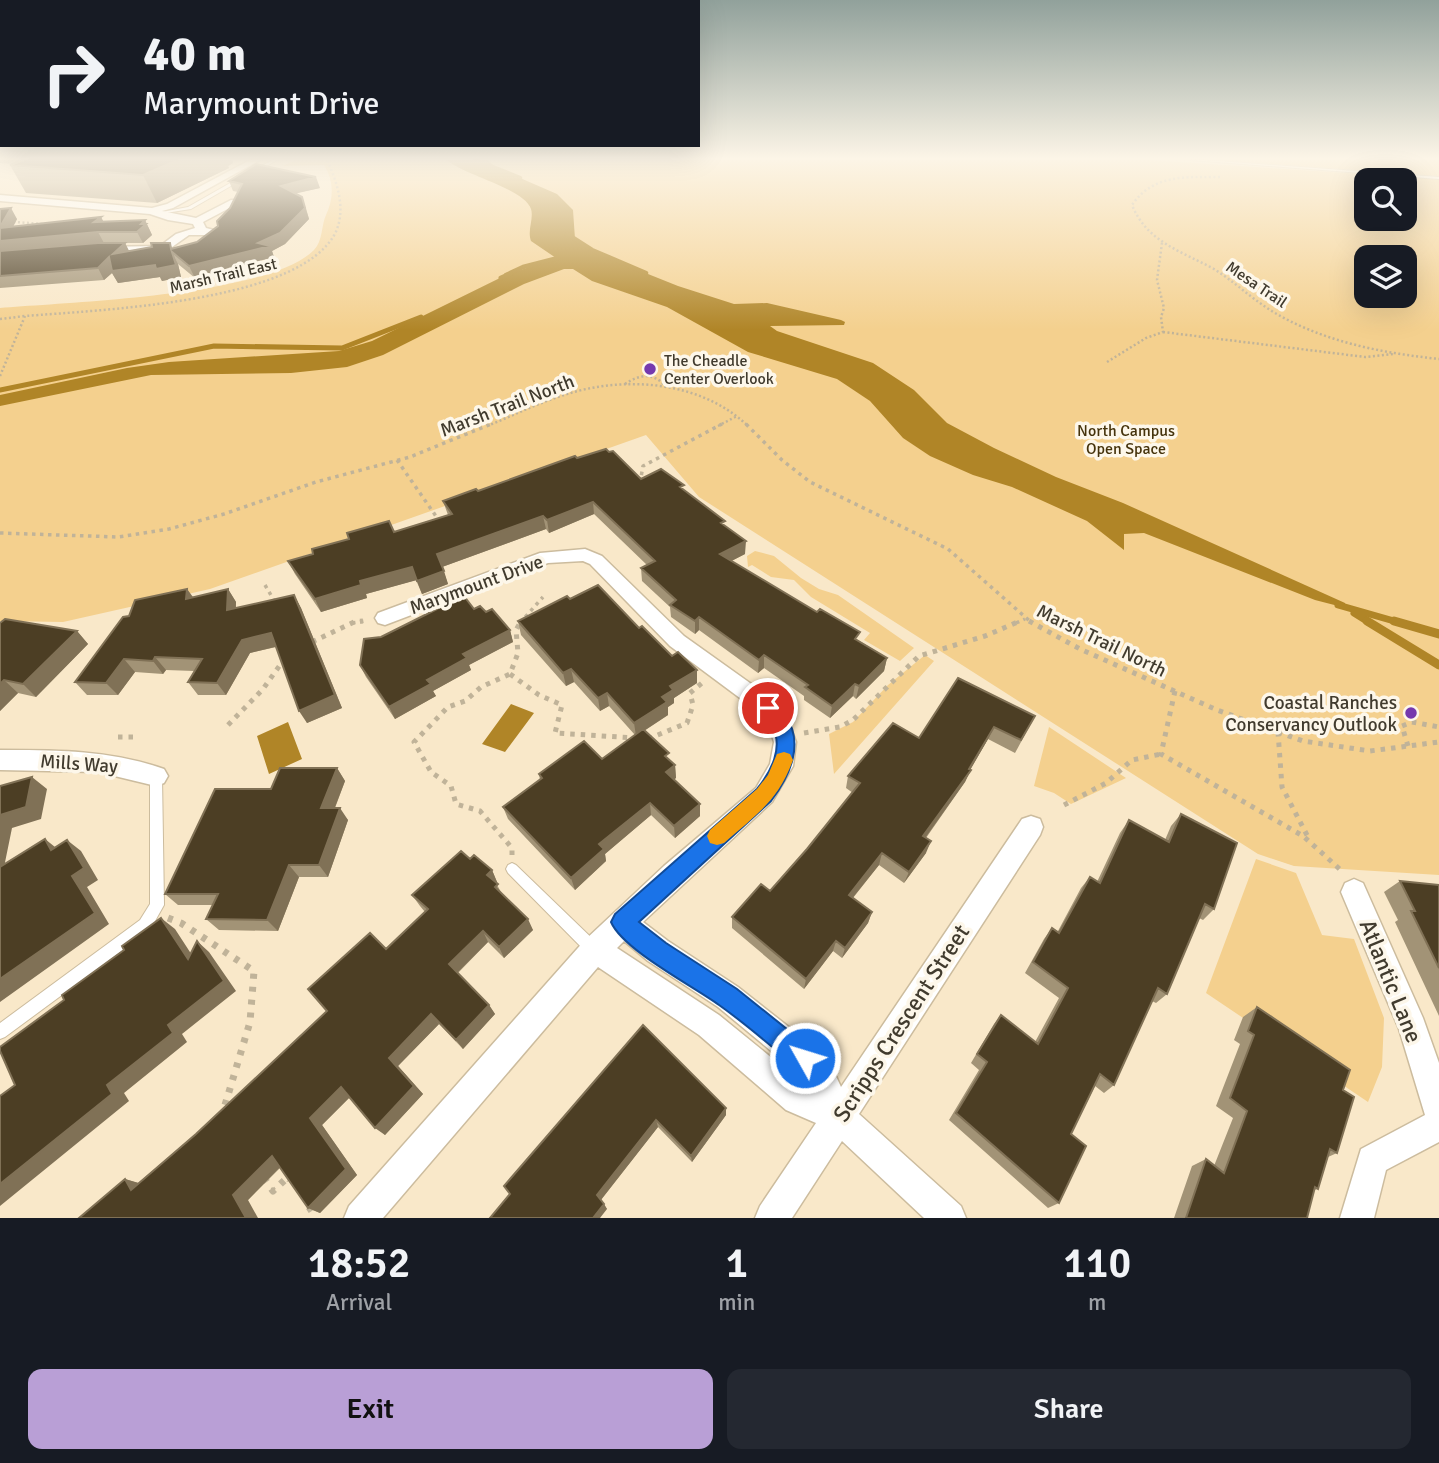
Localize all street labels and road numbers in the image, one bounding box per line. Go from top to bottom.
street label: Marsh Trail East [168,254,279,298]
street label: Mesa Trail [1222,257,1291,313]
street label: Marsh Trail North [437,369,578,443]
street label: Marymount Drive [406,550,546,620]
street label: Marsh Trail North [1033,599,1171,683]
street label: Mills Way [39,749,119,779]
street label: Atlantic Lane [1353,915,1428,1047]
street label: Scripps Crescent Street [827,919,976,1127]

